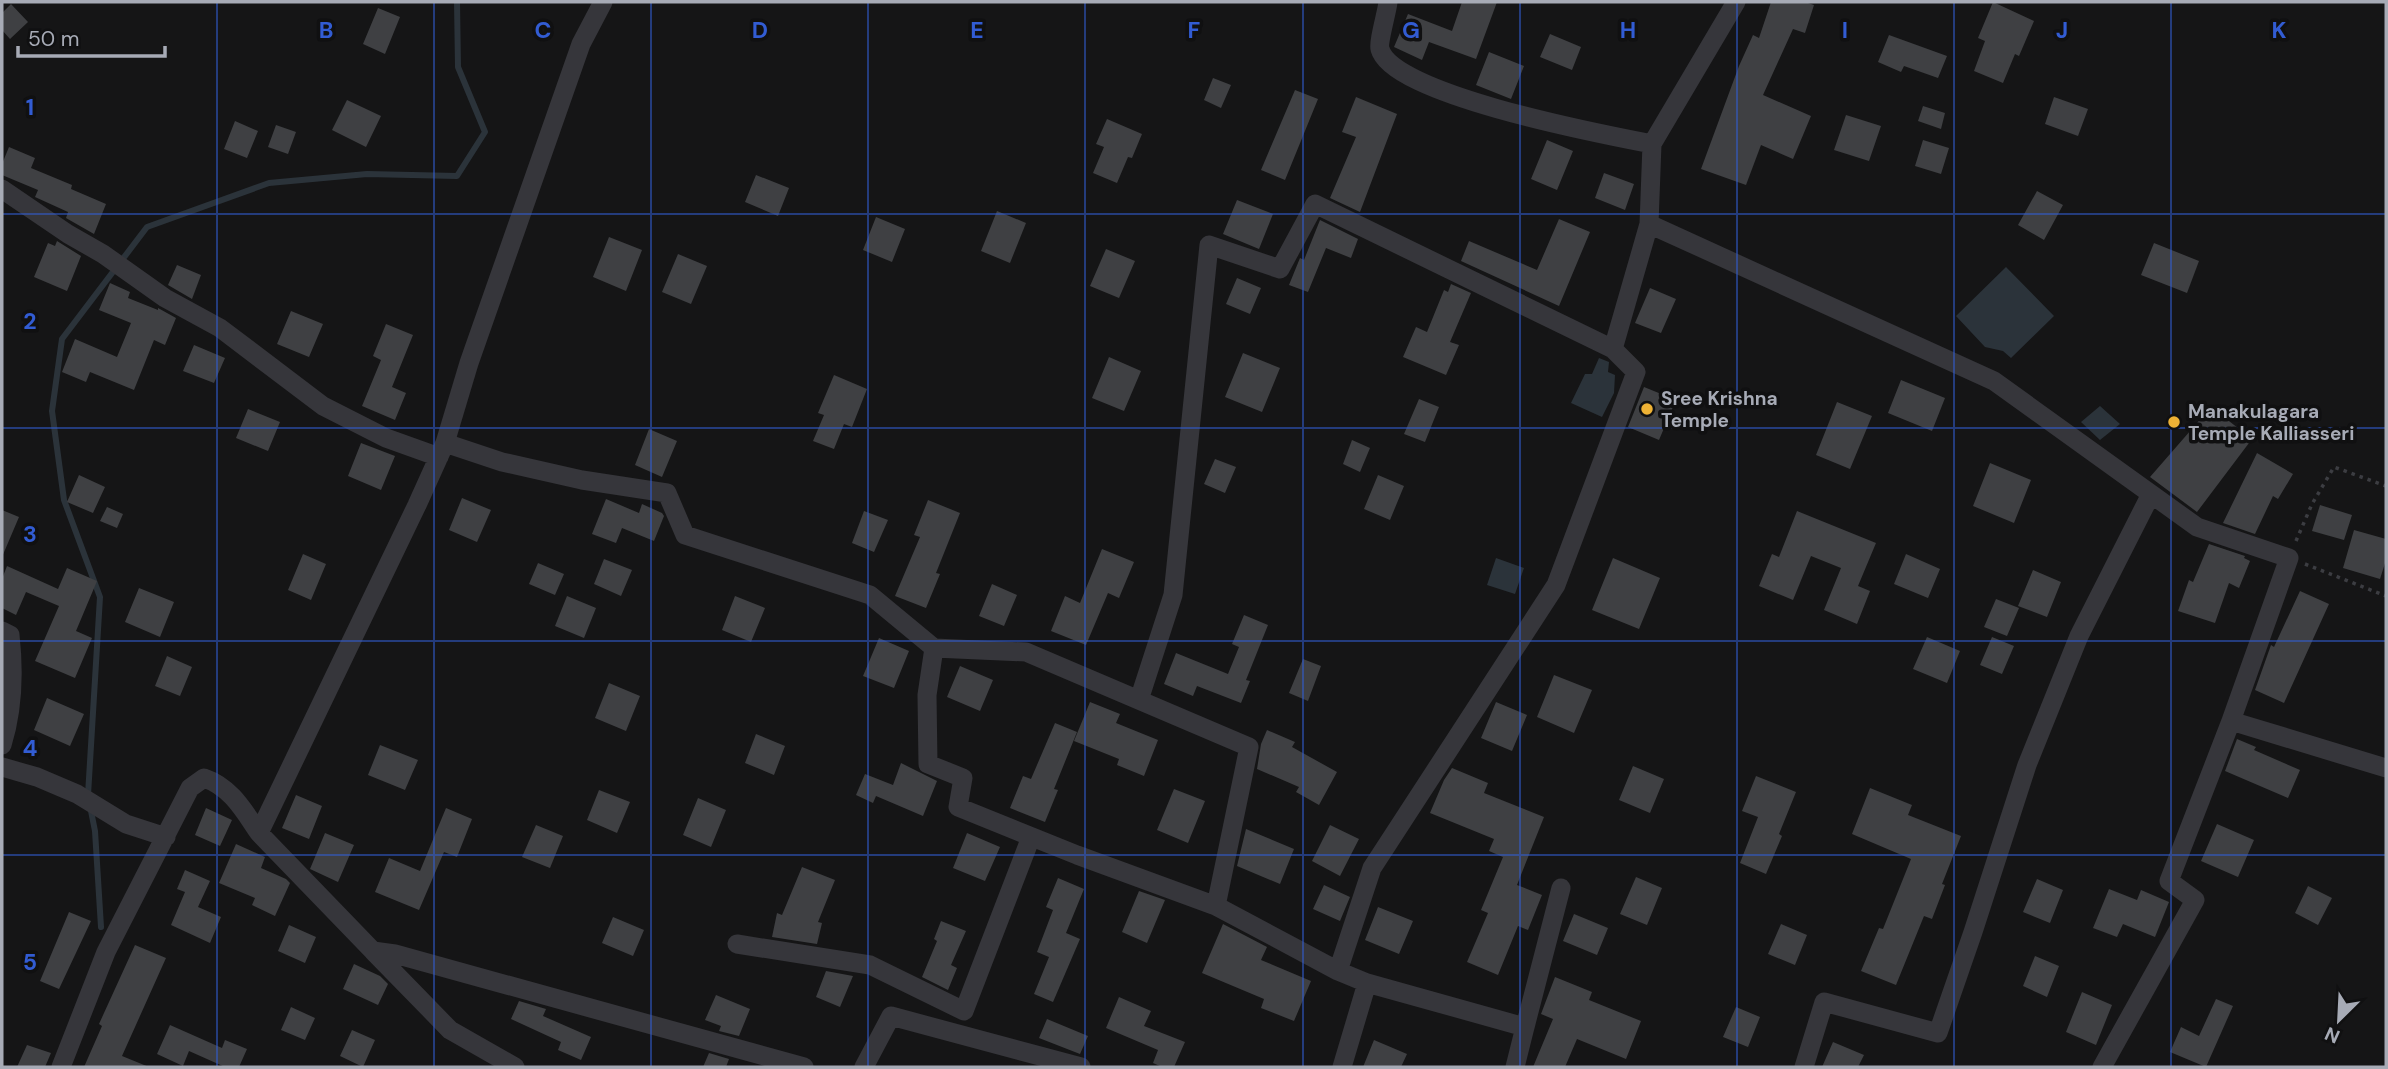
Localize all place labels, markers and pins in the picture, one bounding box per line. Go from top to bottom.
place label: Sree Krishna Temple [1661,386,1778,433]
place label: Manakulagara Temple Kalliasseri [2188,399,2354,446]
marker: Sree Krishna Temple [1639,401,1655,417]
marker: Manakulagara Temple Kalliasseri [2166,414,2182,430]

